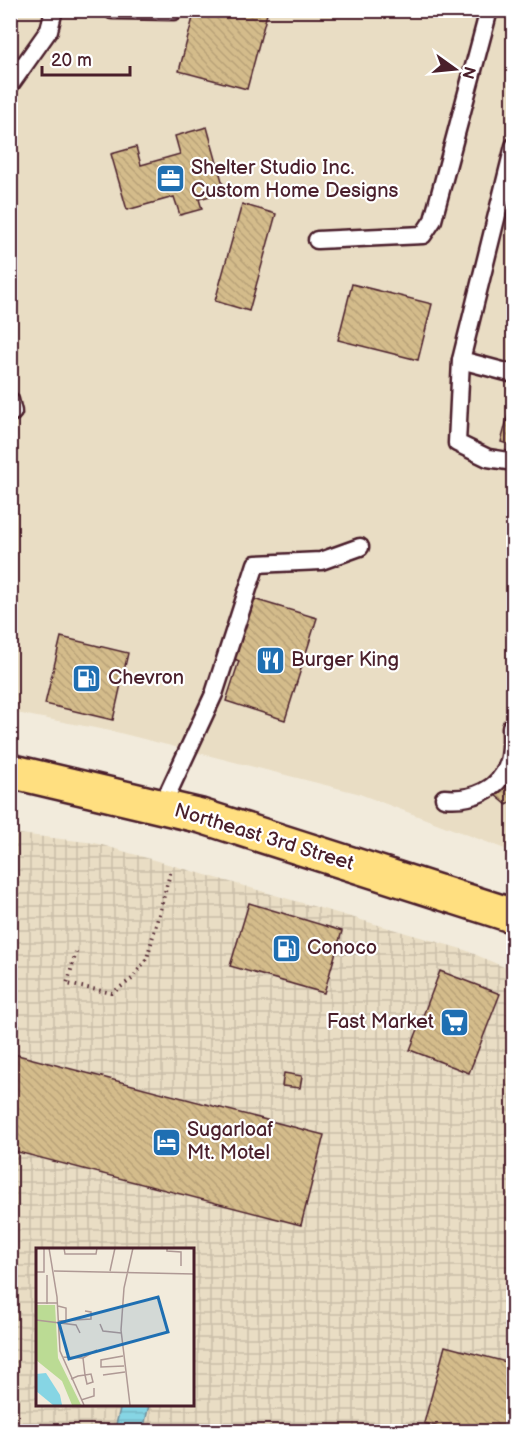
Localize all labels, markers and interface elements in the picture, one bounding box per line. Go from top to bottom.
scale bar [42,39,130,77]
north arrow [425,39,485,99]
text: 20 m [51,50,92,71]
text: N [457,64,479,81]
place label: Shelter Studio Inc. Custom Home Designs [191,156,398,203]
office icon: Shelter Studio Inc. Custom Home Designs [154,163,186,195]
restaurant icon: Burger King [254,644,286,676]
place label: Burger King [291,648,399,672]
fuel station icon: Chevron [71,662,103,694]
place label: Chevron [108,666,184,690]
street label: Northeast 3rd Street [171,798,357,876]
fuel station icon: Conoco [270,932,302,964]
place label: Conoco [307,936,377,960]
supermarket icon: Fast Market [439,1006,471,1038]
place label: Fast Market [327,1010,434,1034]
place label: Sugarloaf Mt. Motel [187,1118,274,1165]
hotel icon: Sugarloaf Mt. Motel [150,1126,182,1158]
inset map [36,1248,194,1406]

